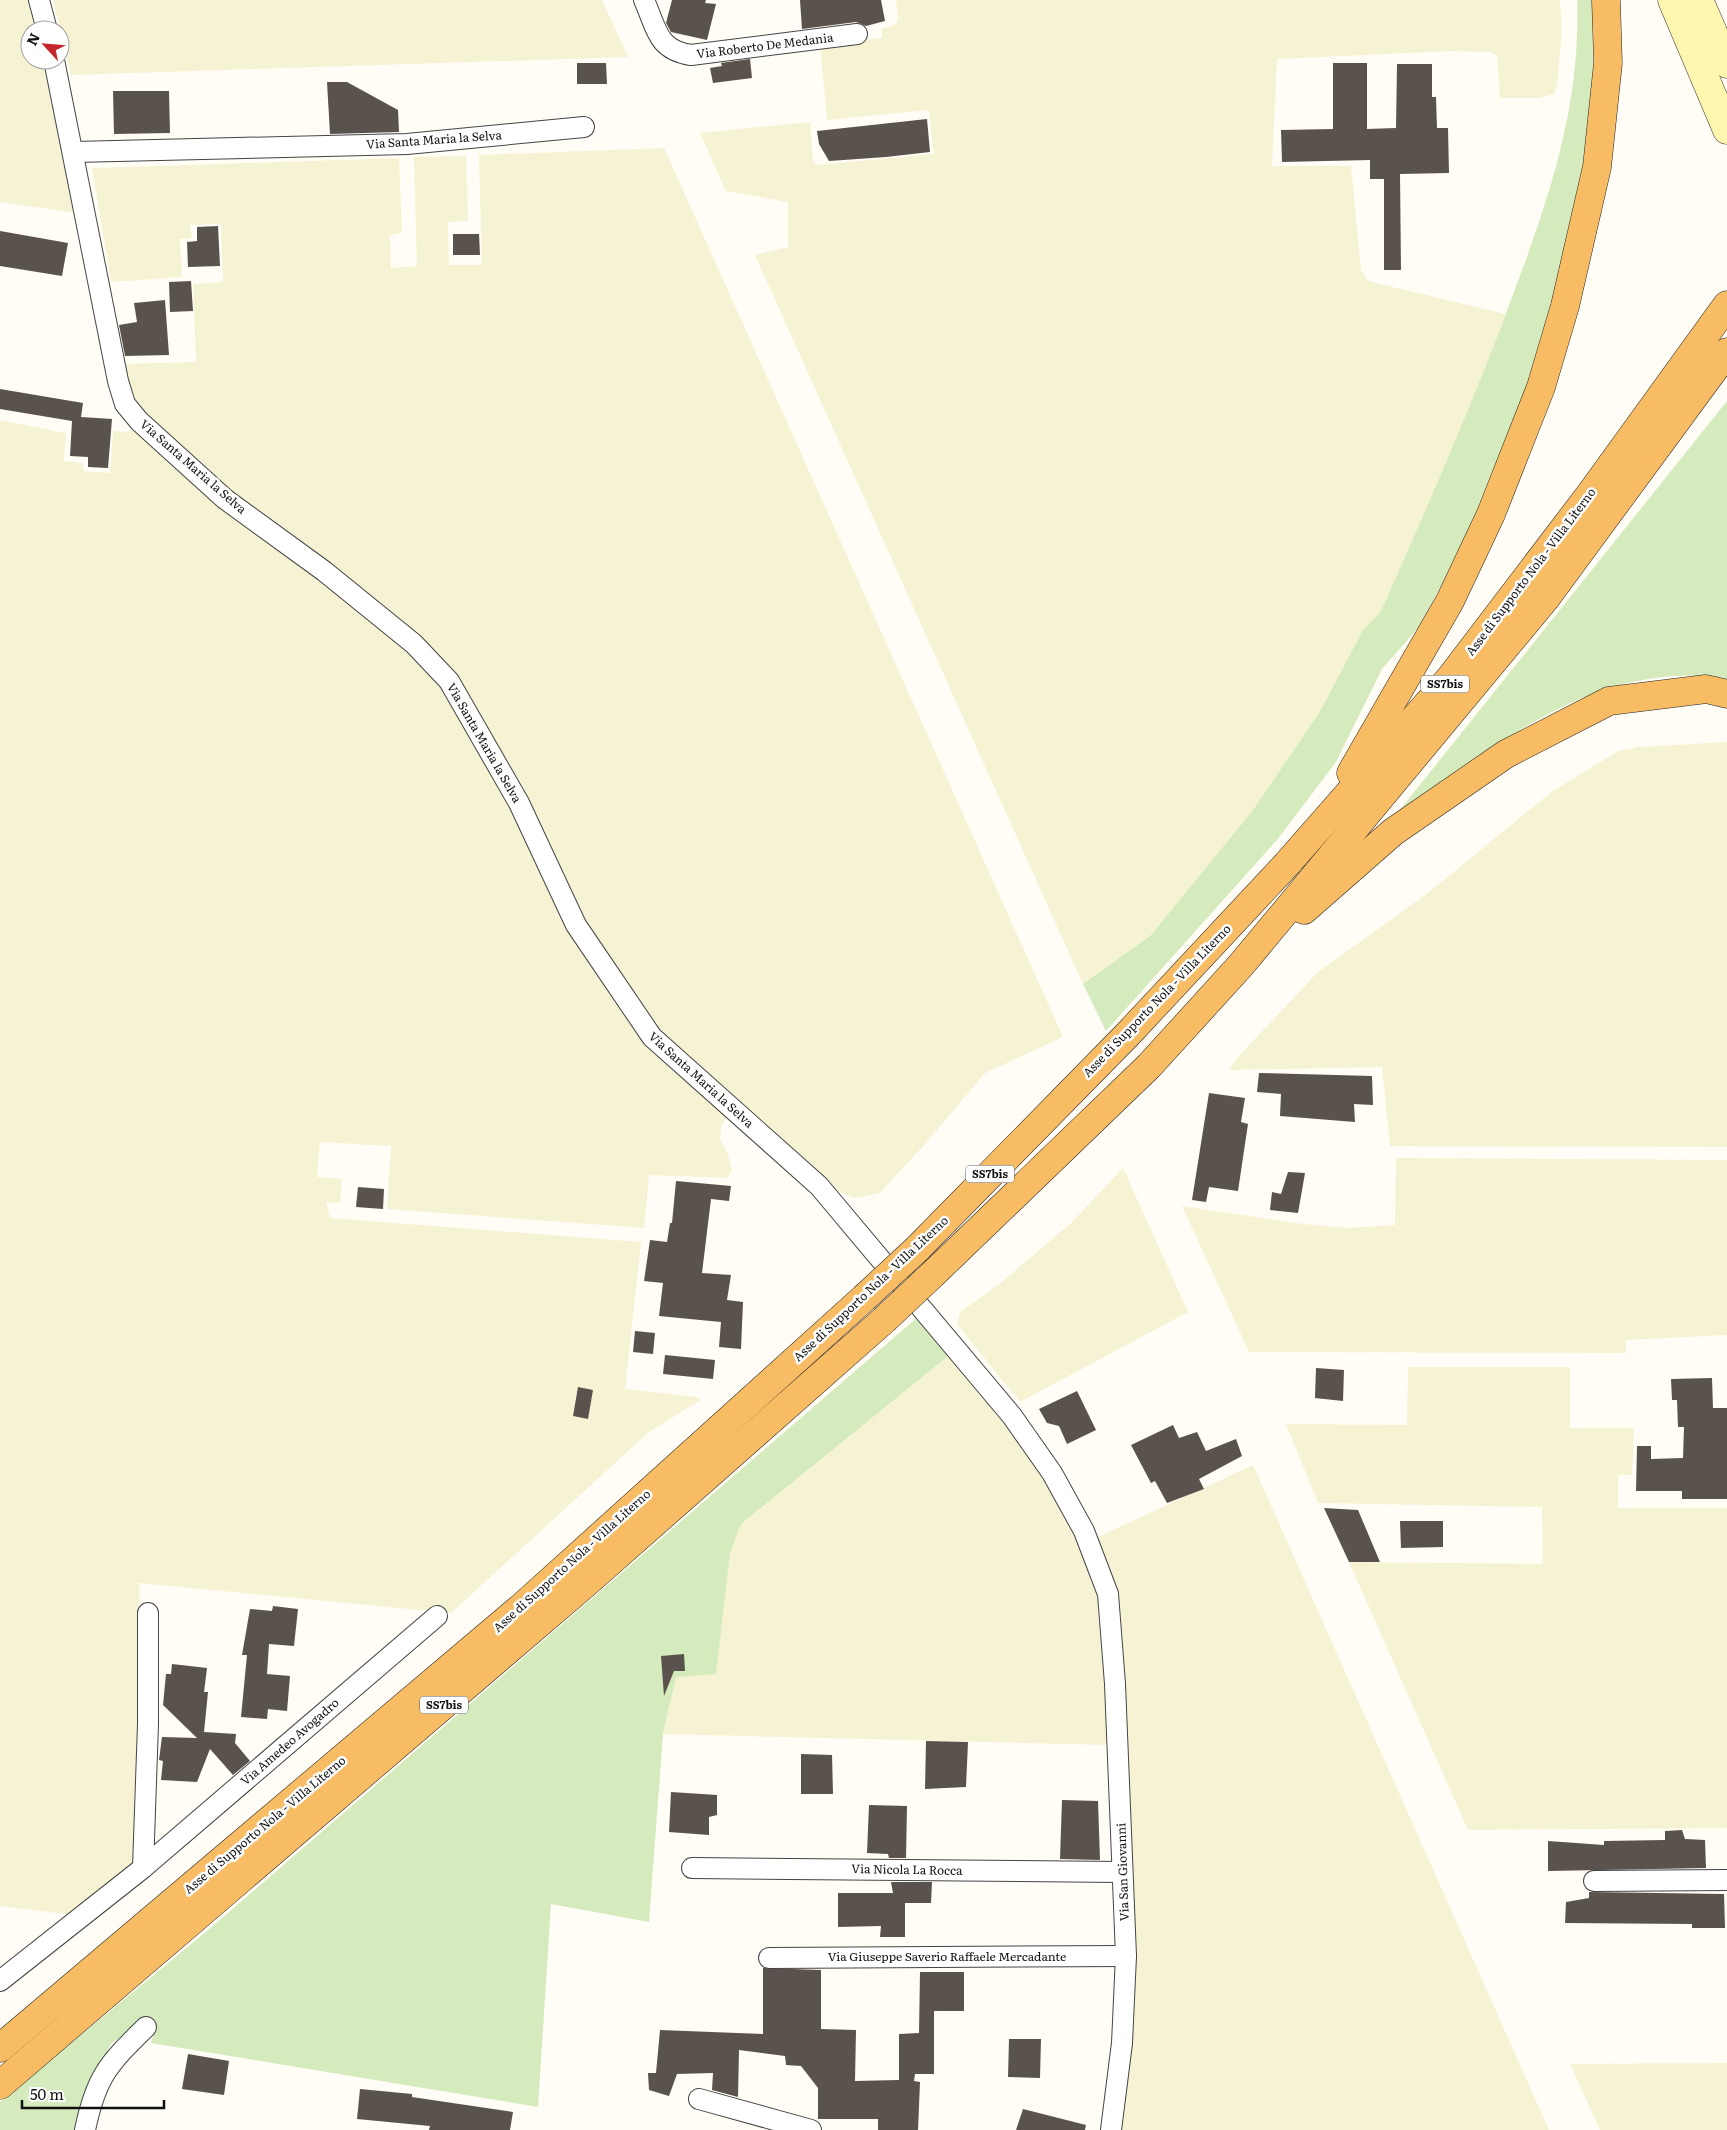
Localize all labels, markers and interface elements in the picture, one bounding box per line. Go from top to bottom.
north arrow [20,20,70,70]
street label: Via Roberto De Medania [695,28,835,62]
text: N [21,29,44,49]
street label: Via Santa Maria la Selva [365,125,503,153]
street label: Via Santa Maria la Selva [136,415,251,518]
street label: Asse di Supporto Nola - Villa Literno [1461,484,1599,659]
road number: SS7bis [1421,676,1469,692]
street label: Via Santa Maria la Selva [443,679,527,806]
street label: Asse di Supporto Nola - Villa Literno [1078,920,1234,1081]
street label: Via Santa Maria la Selva [645,1027,759,1132]
road number: SS7bis [966,1166,1014,1182]
street label: Asse di Supporto Nola - Villa Literno [789,1211,952,1365]
street label: Asse di Supporto Nola - Villa Literno [489,1485,654,1636]
street label: Via Amedeo Avogadro [236,1693,343,1789]
road number: SS7bis [420,1696,468,1714]
street label: Asse di Supporto Nola - Villa Literno [180,1751,349,1897]
street label: Via San Giovanni [1111,1823,1133,1921]
street label: Via Nicola La Rocca [851,1859,963,1879]
street label: Via Giuseppe Saverio Raffaele Mercadante [828,1947,1066,1965]
scale bar [22,2078,165,2110]
text: 50 m [30,2082,64,2105]

